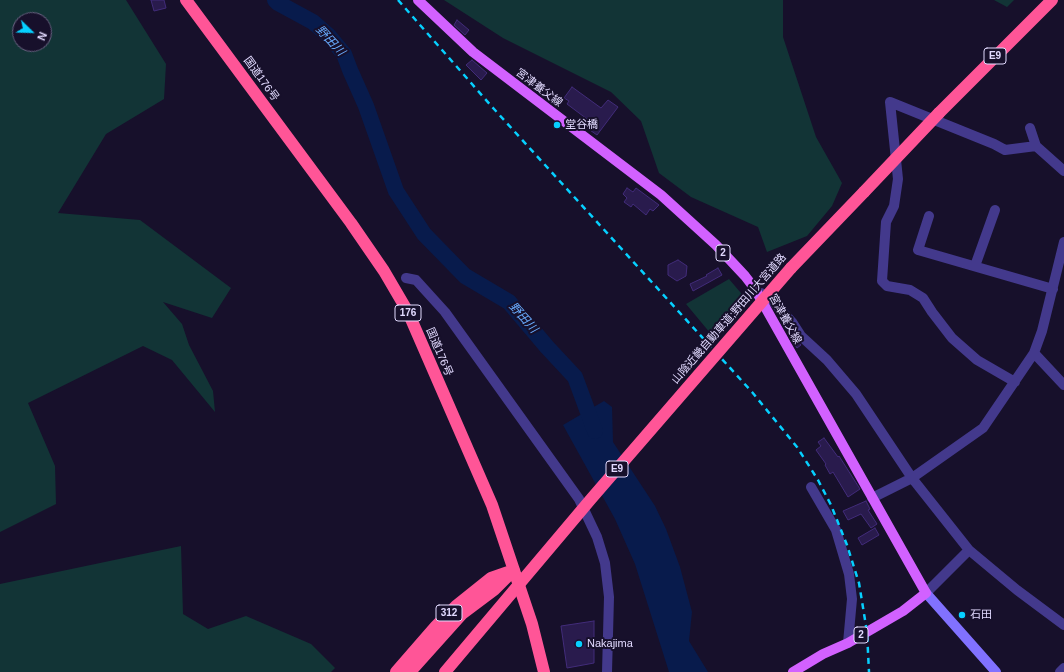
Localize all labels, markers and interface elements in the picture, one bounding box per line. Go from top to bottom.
north arrow [12,12,52,52]
water label: 野田川 [312,23,348,59]
text: N [35,30,49,42]
road number: E9 [984,48,1006,64]
street label: 国道176号 [241,54,281,104]
street label: 宮津養父線 [513,66,565,110]
place label: 堂谷橋 [565,118,598,132]
marker: 堂谷橋 [552,120,562,130]
road number: 2 [716,245,730,261]
street label: 山陰近畿自動車道;野田川大宮道路 [669,251,789,387]
street label: 宮津養父線 [766,292,804,346]
water label: 野田川 [506,300,540,336]
road number: 176 [395,305,421,321]
street label: 国道176号 [423,326,455,378]
road number: E9 [606,461,628,477]
road number: 312 [436,605,462,621]
place label: 石田 [970,608,992,622]
marker: 石田 [957,610,967,620]
road number: 2 [854,627,868,643]
place label: Nakajima [587,637,633,651]
marker: Nakajima [574,639,584,649]

